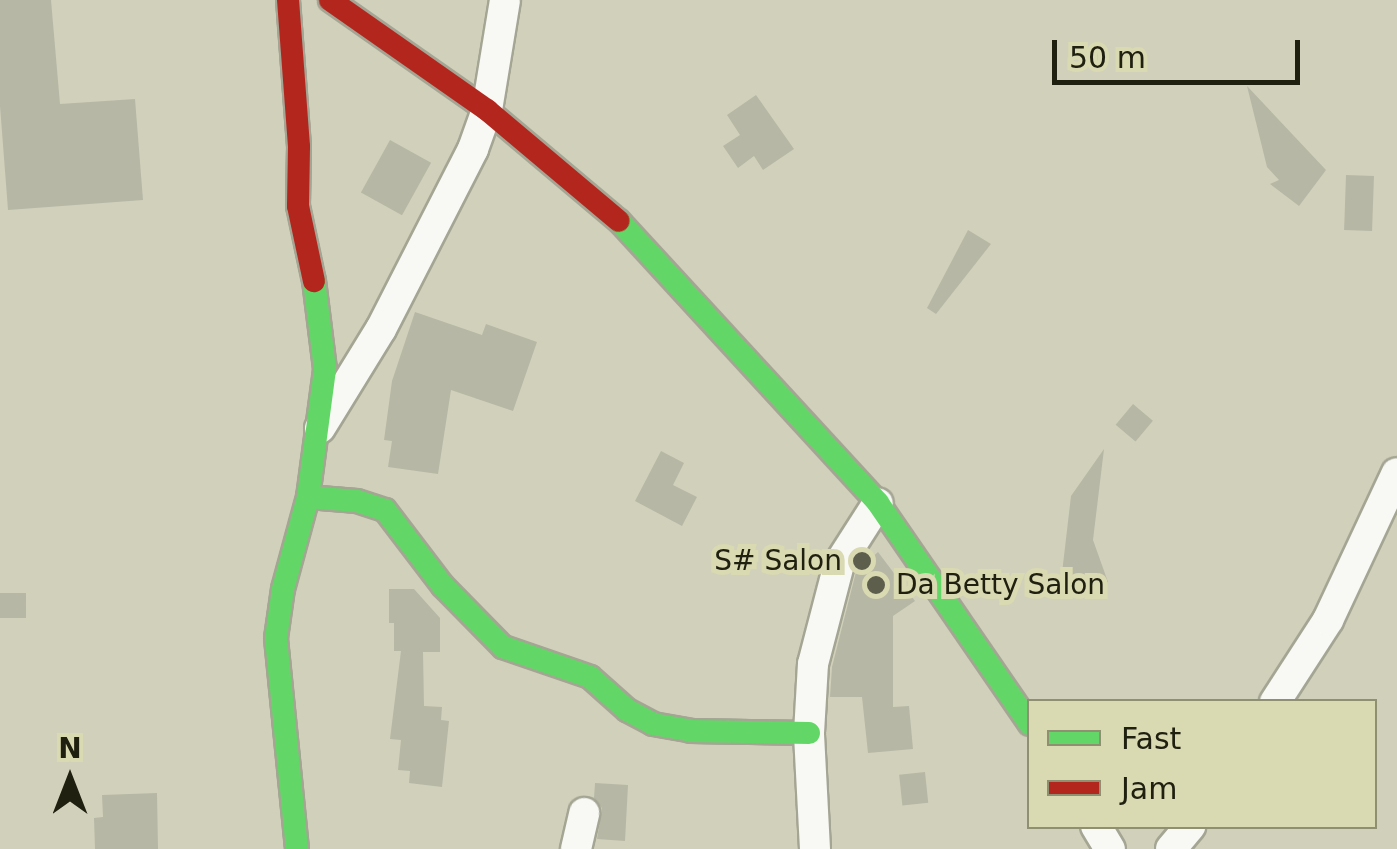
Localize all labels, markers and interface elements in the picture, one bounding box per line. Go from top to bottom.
scale bar [1057,20,1304,82]
text: 50 m [1069,40,1146,75]
place label: S# Salon [714,544,842,578]
marker: S# Salon [851,550,873,572]
place label: Da Betty Salon [896,568,1105,602]
marker: Da Betty Salon [865,574,887,596]
legend [1027,699,1377,829]
text: Fast [1121,721,1181,756]
north arrow [20,729,120,829]
text: N [58,732,82,765]
text: Jam [1121,771,1177,806]

